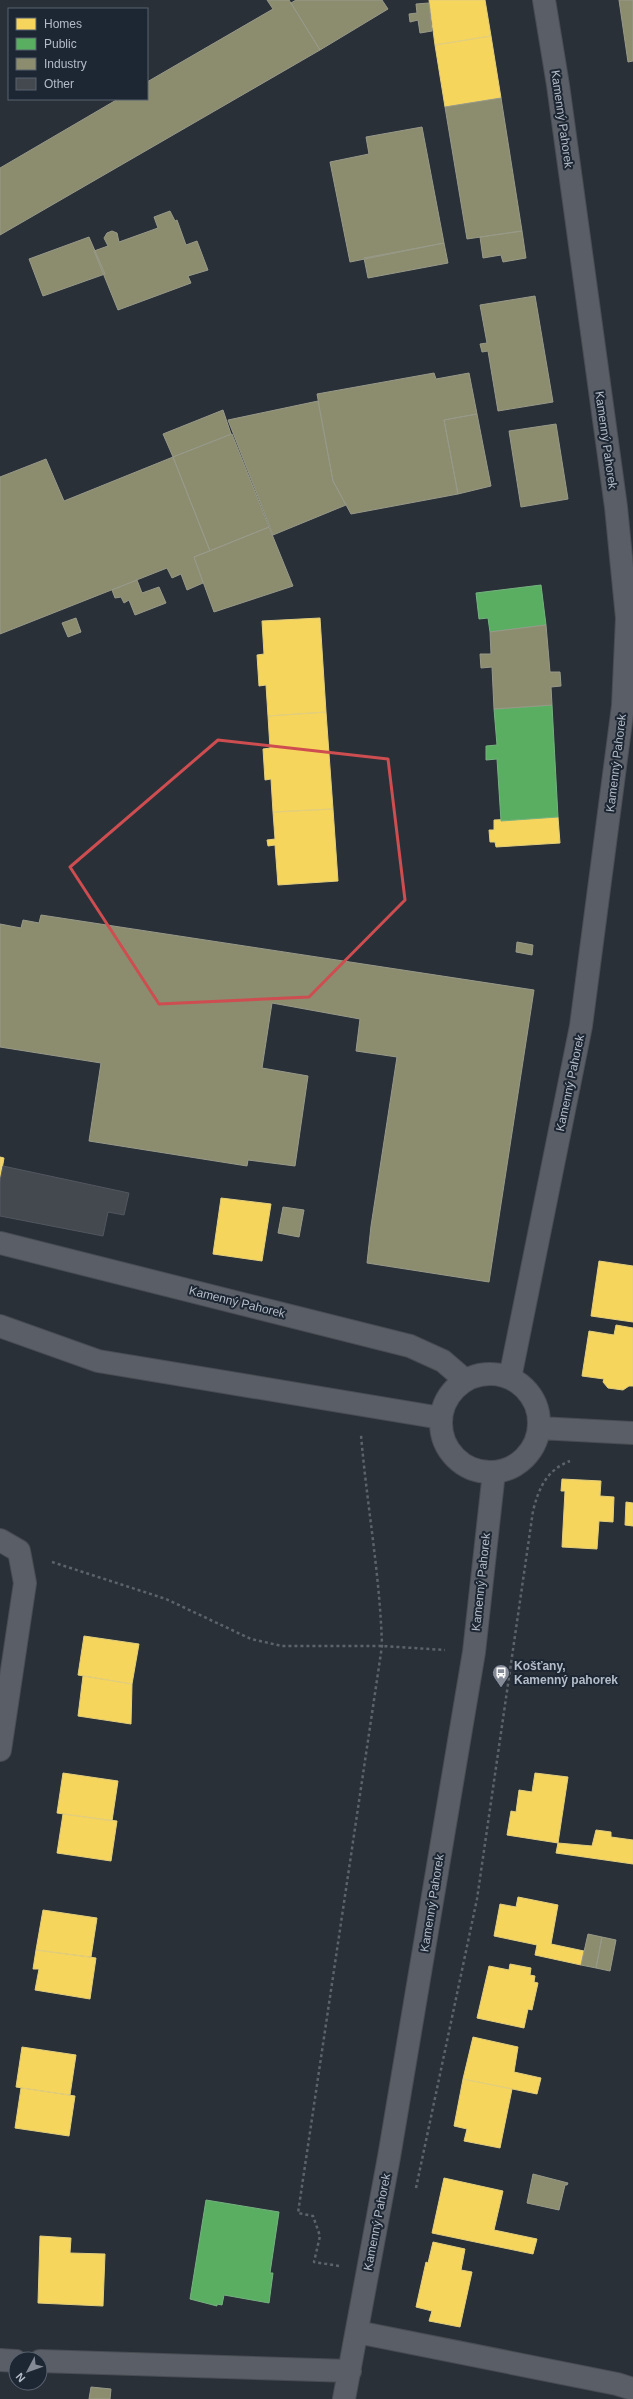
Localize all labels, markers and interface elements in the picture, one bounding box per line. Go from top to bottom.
legend [8,8,148,100]
text: Homes [44,17,82,31]
text: Public [44,37,77,51]
text: Industry [44,57,87,71]
street label: Kamenný Pahorek [548,69,576,170]
text: Other [44,77,74,91]
street label: Kamenný Pahorek [592,390,620,491]
street label: Kamenný Pahorek [603,712,629,813]
street label: Kamenný Pahorek [553,1032,587,1133]
street label: Kamenný Pahorek [187,1283,288,1321]
street label: Kamenný Pahorek [469,1531,493,1632]
place label: Košťany, Kamenný pahorek [514,1659,618,1687]
bus stop icon: Košťany, Kamenný pahorek [491,1663,511,1688]
street label: Kamenný Pahorek [417,1852,447,1953]
street label: Kamenný Pahorek [361,2171,393,2272]
north arrow [8,2351,48,2391]
text: N [13,2371,28,2384]

